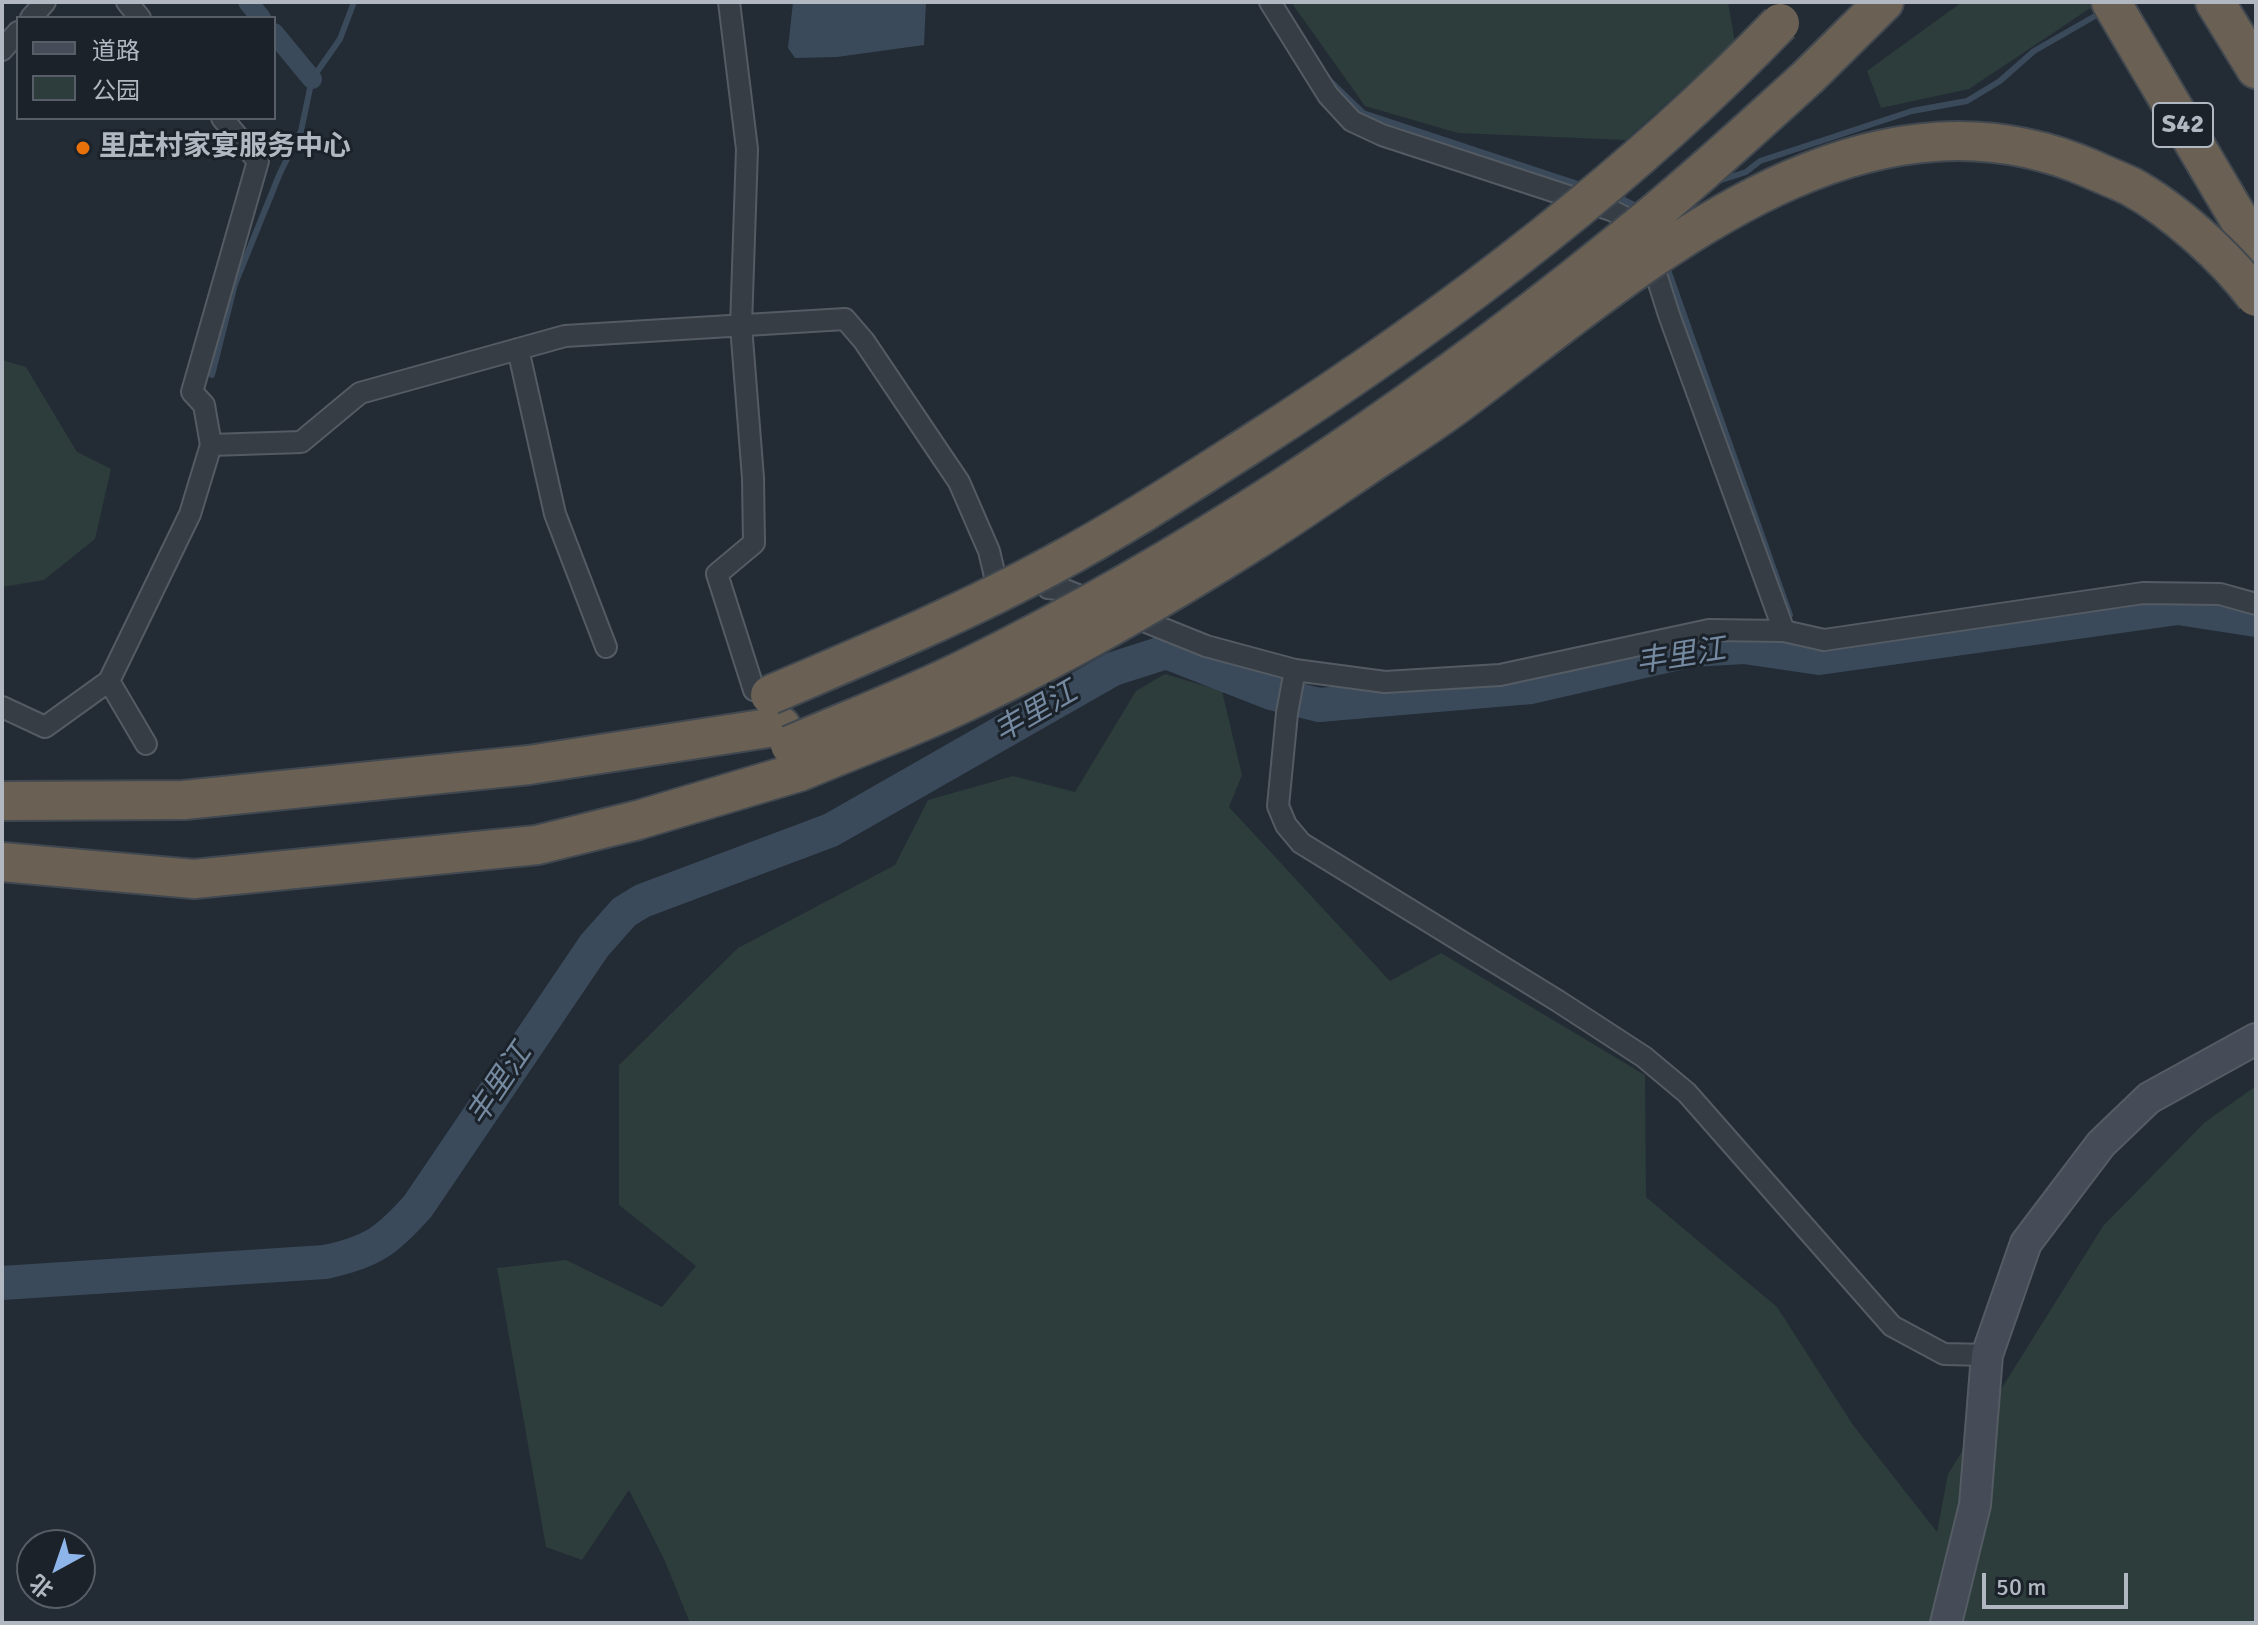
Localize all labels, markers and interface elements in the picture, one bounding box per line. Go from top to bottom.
legend [16,16,276,120]
text: 道路 [92,36,140,66]
text: 公园 [92,76,140,106]
road number: S42 [2153,103,2213,147]
place label: 里庄村家宴服务中心 [99,131,351,165]
marker: 里庄村家宴服务中心 [74,139,92,157]
water label: 丰里江 [1634,632,1728,682]
water label: 丰里江 [988,675,1084,751]
water label: 丰里江 [460,1038,540,1132]
north arrow [16,1529,96,1609]
scale bar [1986,1557,2132,1607]
text: 北 [24,1569,59,1604]
text: 50 m [1996,1572,2046,1602]

